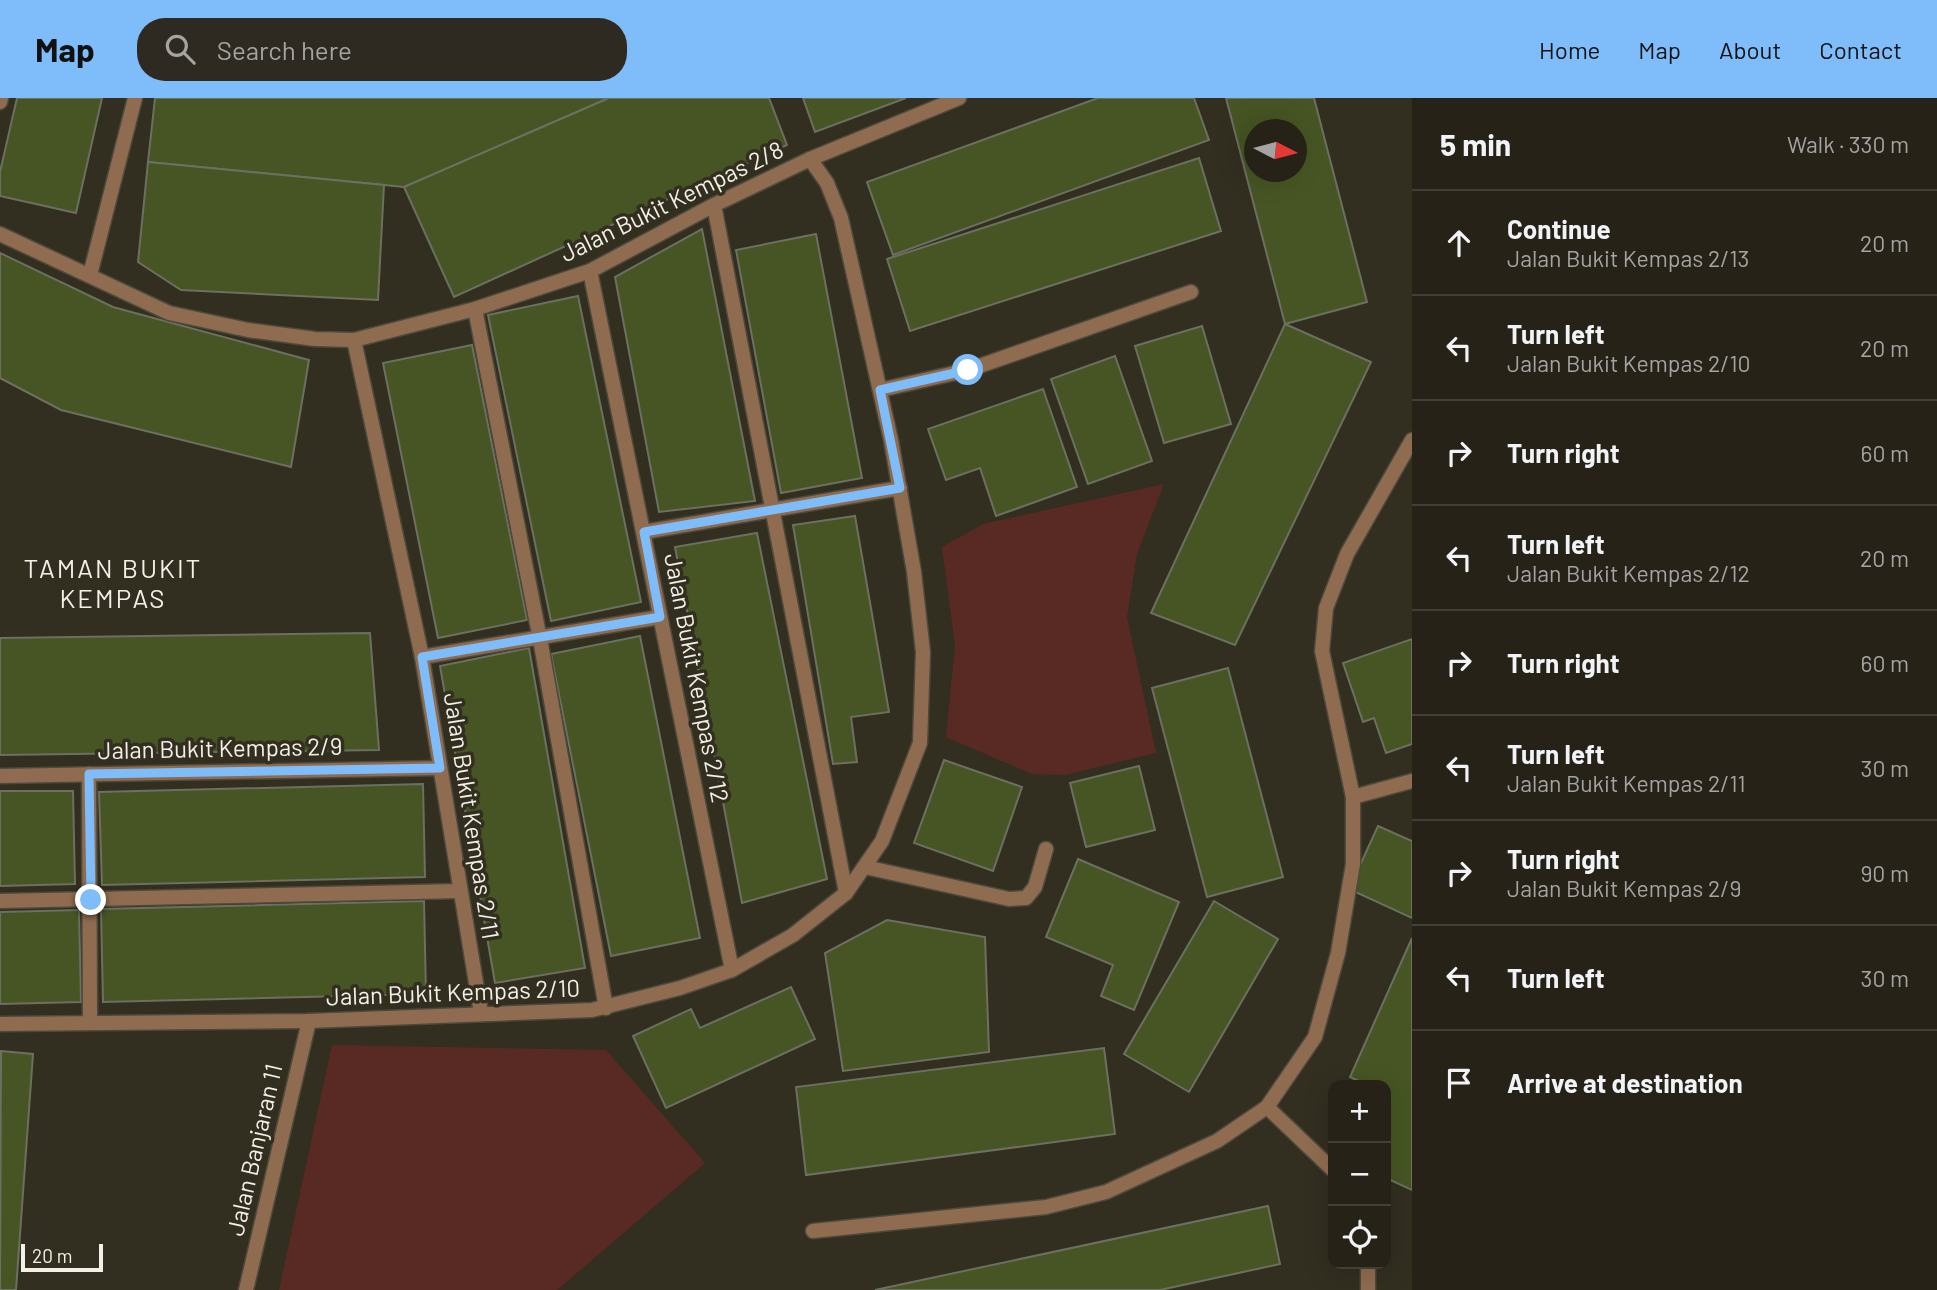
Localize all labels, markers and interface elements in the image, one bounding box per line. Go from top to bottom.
search box [137,18,627,81]
text: Map [35,29,95,69]
icon: search [161,30,199,68]
text: Search here [217,34,352,65]
text: Home [1539,35,1600,64]
text: Map [1638,35,1681,64]
text: About [1719,35,1781,64]
text: Contact [1819,35,1902,64]
north arrow [1244,119,1307,182]
text: 5 min [1440,126,1511,162]
text: Walk · 330 m [1787,130,1909,158]
street label: Jalan Bukit Kempas 2/8 [555,134,788,267]
text: Continue [1507,213,1611,244]
icon: ahead [1440,224,1478,262]
text: 20 m [1860,229,1909,257]
text: Jalan Bukit Kempas 2/13 [1507,244,1749,272]
text: Turn left [1507,318,1605,349]
icon: left [1440,329,1478,367]
text: 20 m [1860,334,1909,362]
text: Jalan Bukit Kempas 2/10 [1507,349,1751,377]
route start [952,354,983,385]
icon: right [1440,434,1478,472]
text: Turn right [1507,437,1620,468]
text: 60 m [1861,439,1909,467]
text: Turn left [1507,528,1605,559]
icon: left [1440,539,1478,577]
text: 20 m [1860,544,1909,572]
street label: Jalan Bukit Kempas 2/12 [659,551,736,805]
district label: TAMAN BUKIT KEMPAS [24,552,202,613]
text: Jalan Bukit Kempas 2/12 [1507,559,1750,587]
icon: right [1440,644,1478,682]
text: Turn right [1507,647,1620,678]
text: 60 m [1861,649,1909,677]
street label: Jalan Bukit Kempas 2/11 [439,691,506,941]
street label: Jalan Bukit Kempas 2/9 [97,731,343,764]
text: Turn left [1507,738,1605,769]
icon: left [1440,749,1478,787]
text: 30 m [1861,754,1909,782]
text: Jalan Bukit Kempas 2/11 [1507,769,1746,797]
text: Turn right [1507,843,1620,874]
icon: right [1440,854,1478,892]
text: 90 m [1860,859,1909,887]
text: Jalan Bukit Kempas 2/9 [1507,874,1741,902]
route end [75,884,106,915]
icon: left [1440,959,1478,997]
text: Turn left [1507,962,1605,993]
text: 30 m [1861,964,1909,992]
street label: Jalan Bukit Kempas 2/10 [325,973,580,1010]
street label: Jalan Banjaran 11 [220,1061,287,1238]
icon: arrive [1440,1064,1478,1102]
text: Arrive at destination [1507,1067,1743,1098]
map controls [1328,1080,1391,1269]
button: + [1328,1080,1391,1143]
button: − [1328,1143,1391,1206]
button: locate [1328,1206,1391,1269]
scale bar [21,1241,103,1273]
text: 20 m [32,1244,72,1267]

